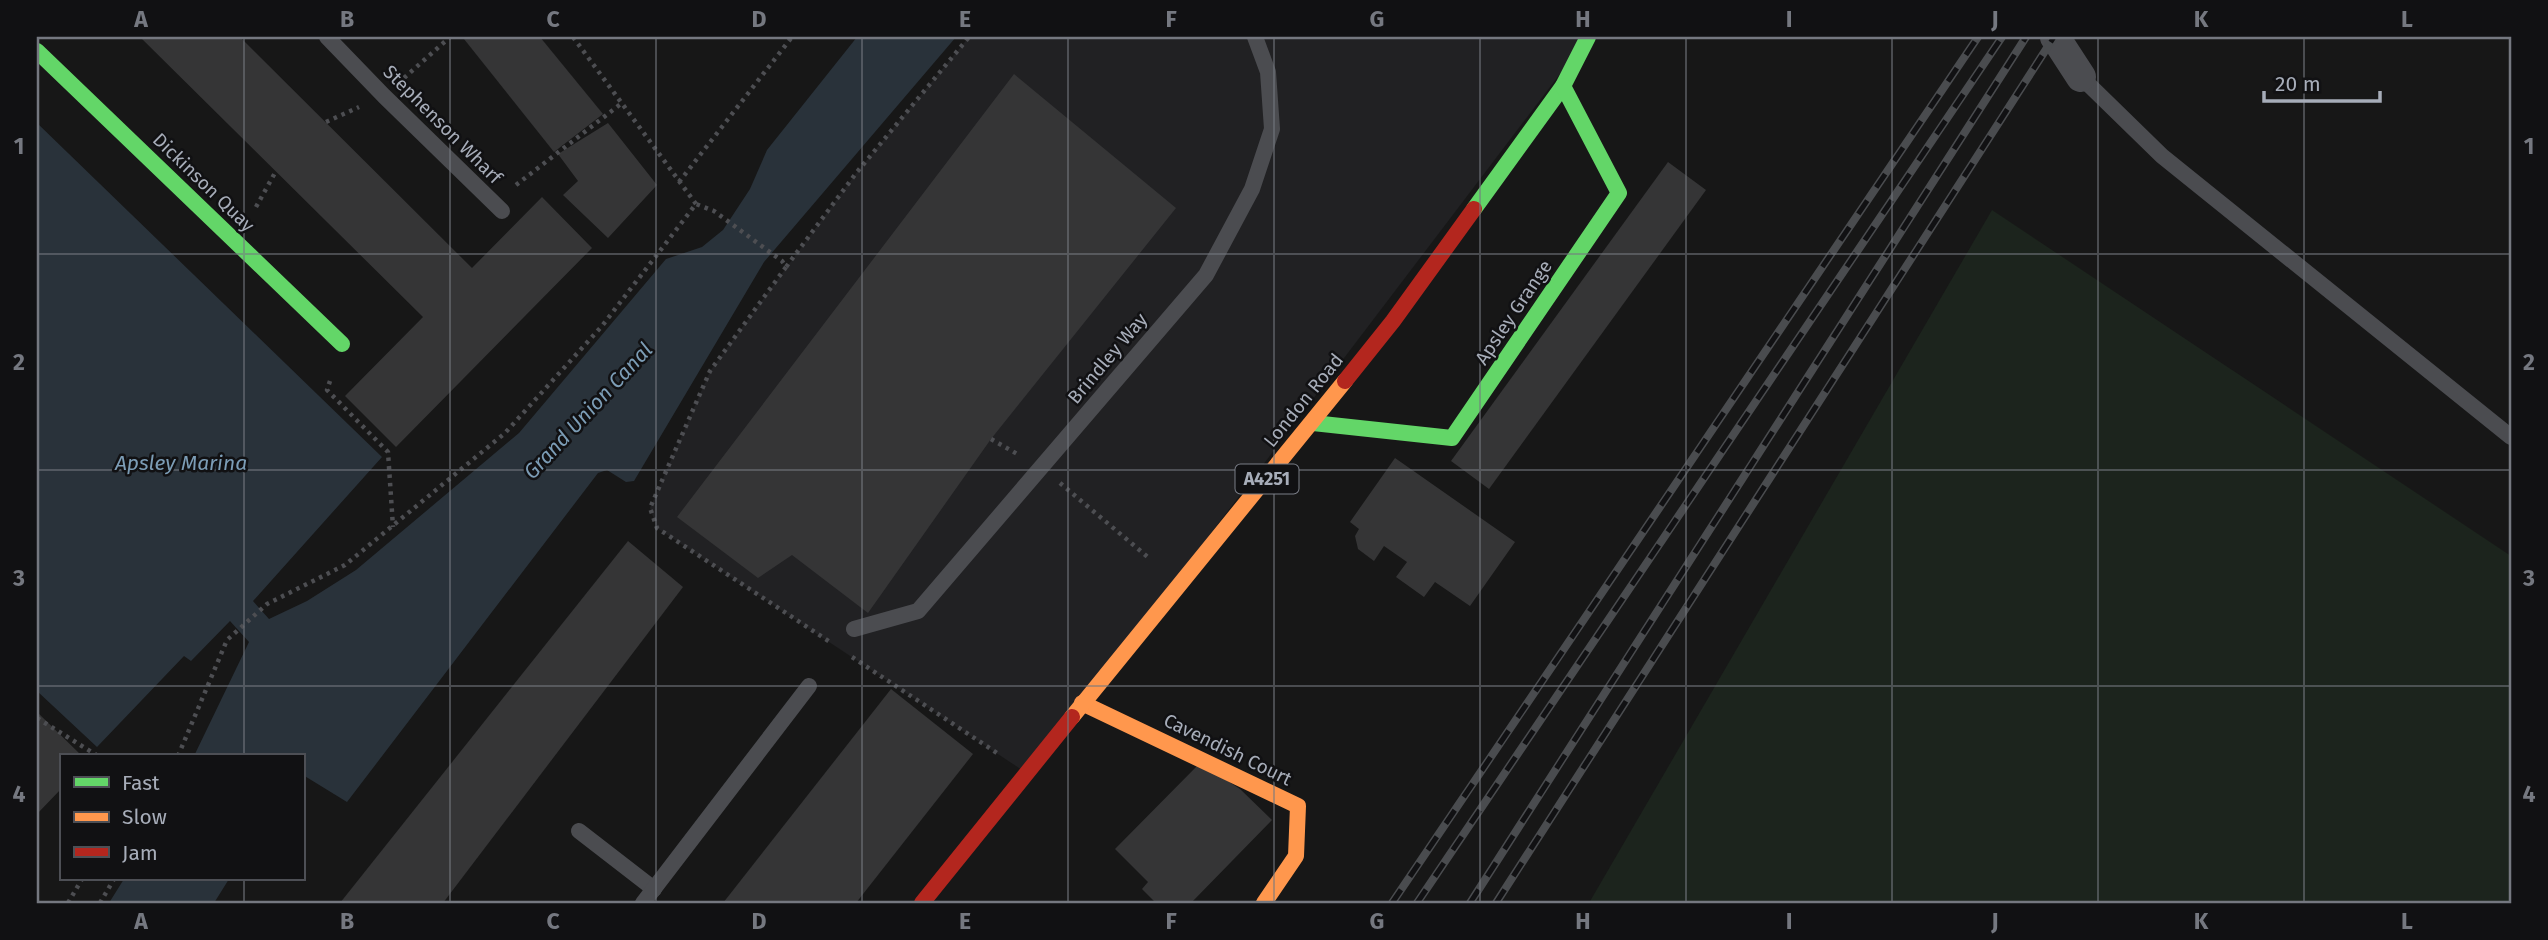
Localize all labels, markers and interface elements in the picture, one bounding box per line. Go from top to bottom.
text: A [133,5,148,33]
text: B [340,5,354,33]
text: C [546,5,560,33]
text: D [752,5,767,33]
text: E [959,5,971,33]
text: F [1165,5,1177,33]
text: G [1370,5,1384,33]
text: H [1575,5,1591,33]
text: I [1786,5,1792,33]
text: J [1990,5,1999,33]
text: K [2194,5,2209,33]
text: L [2401,5,2413,33]
street label: Stephenson Wharf [379,60,508,190]
scale bar [2264,60,2380,104]
text: 20 m [2275,71,2321,97]
street label: Dickinson Quay [148,128,260,237]
text: 1 [14,132,24,160]
text: 1 [2524,132,2534,160]
street label: Apsley Grange [1470,256,1557,369]
street label: Brindley Way [1063,308,1152,408]
water label: Grand Union Canal [518,337,658,485]
text: 2 [13,348,25,376]
text: 2 [2523,348,2535,376]
street label: London Road [1259,349,1348,452]
water label: Apsley Marina [114,450,247,476]
road number: A4251 [1236,464,1298,494]
text: 3 [12,564,25,592]
text: 3 [2522,564,2535,592]
street label: Cavendish Court [1160,709,1296,790]
legend [60,754,304,880]
text: Fast [122,770,160,796]
text: 4 [13,780,26,808]
text: 4 [2523,780,2536,808]
text: Slow [122,804,167,830]
text: Jam [122,840,158,866]
text: A [133,907,148,935]
text: B [340,907,354,935]
text: C [546,907,560,935]
text: D [752,907,767,935]
text: E [959,907,971,935]
text: F [1165,907,1177,935]
text: G [1370,907,1384,935]
text: H [1575,907,1591,935]
text: I [1786,907,1792,935]
text: J [1990,907,1999,935]
text: K [2194,907,2209,935]
text: L [2401,907,2413,935]

